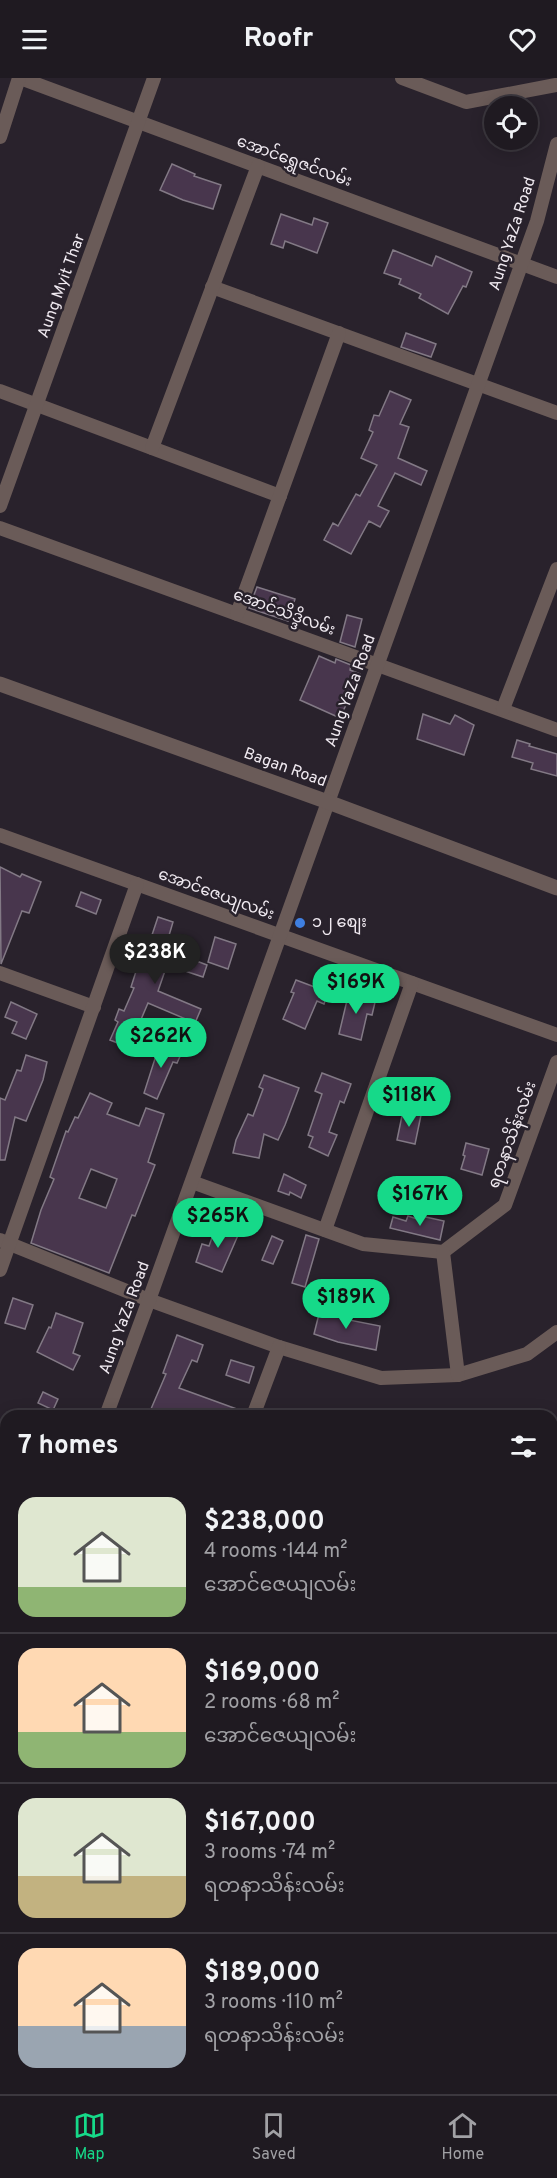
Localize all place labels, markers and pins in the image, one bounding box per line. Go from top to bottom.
place label: ၁၂ စျေး [312,913,367,935]
marker: ၁၂ စျေး [293,916,307,930]
pin: $238K [113,934,197,985]
pin: $169K [314,964,398,1015]
pin: $262K [119,1018,203,1069]
pin: $118K [367,1077,451,1128]
pin: $167K [378,1176,462,1227]
pin: $265K [176,1198,260,1249]
pin: $189K [304,1279,388,1330]

